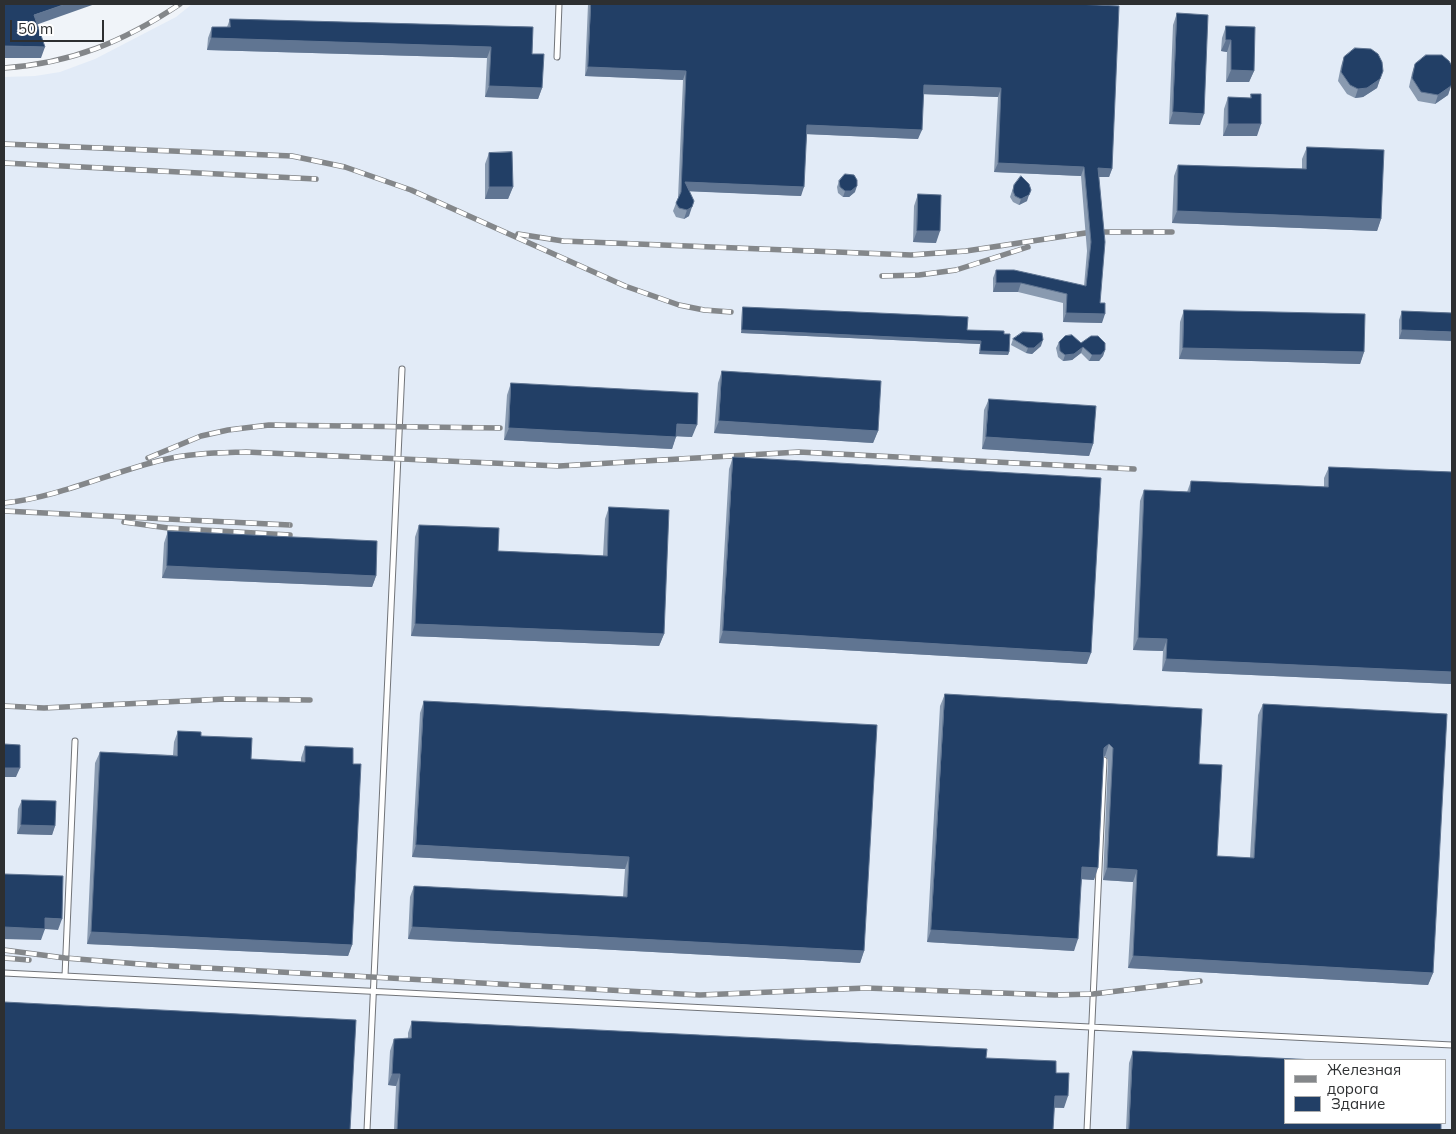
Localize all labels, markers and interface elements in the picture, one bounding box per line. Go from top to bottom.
scale bar [12,10,106,42]
text: 50 m [18,19,53,38]
legend [1284,1059,1446,1124]
text: Железная дорога [1327,1060,1401,1098]
text: Здание [1331,1094,1385,1113]

